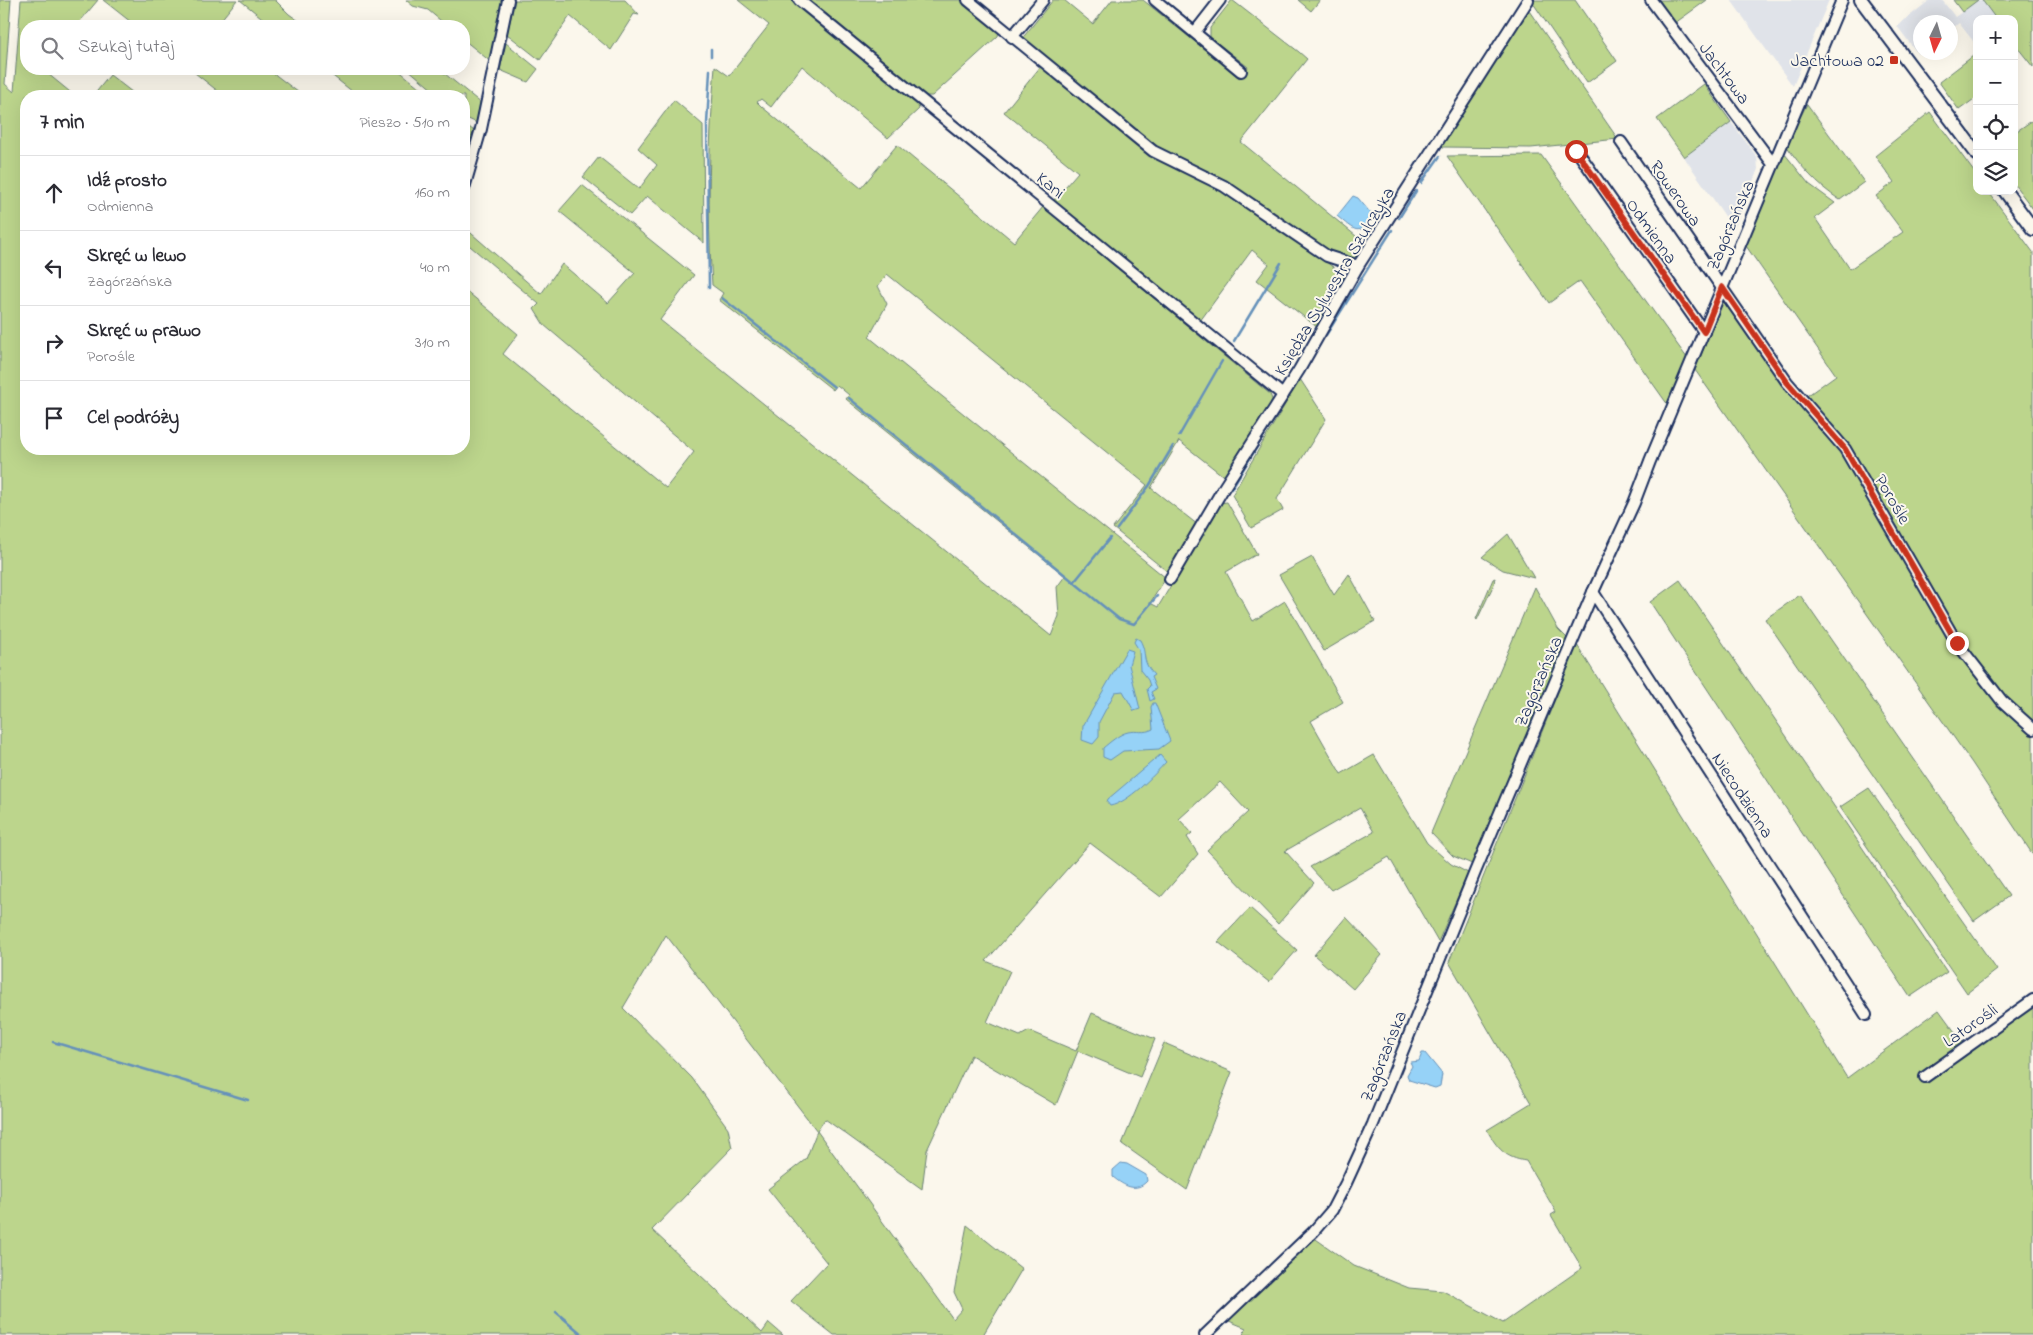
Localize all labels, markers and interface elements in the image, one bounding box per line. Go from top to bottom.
north arrow [1913,15,1958,60]
map controls [1973,15,2018,195]
button: + [1973,15,2018,60]
search box [20,20,470,75]
icon: search [38,34,66,62]
text: Szukaj tutaj [78,34,174,61]
street label: Jachtowa [1691,38,1755,111]
place label: Jachtowa 02 [1791,49,1884,75]
marker: Jachtowa 02 [1888,54,1900,66]
button: − [1973,60,2018,105]
button: locate [1973,105,2018,150]
text: 7 min [40,108,84,138]
text: Pieszo · 510 m [360,111,450,135]
route start [1565,140,1588,163]
button: layers [1973,150,2018,195]
street label: Rowerowa [1642,156,1707,233]
street label: Kani [1030,167,1070,206]
text: Idź prosto [87,168,167,195]
street label: Zagórzańska [1701,177,1763,275]
icon: ahead [40,179,68,207]
text: 160 m [415,181,450,205]
street label: Księdza Sylwestra Szulczyka [1269,183,1402,381]
street label: Odmienna [1618,194,1682,270]
text: Odmienna [87,195,153,219]
text: Skręć w lewo [87,243,186,270]
icon: left [40,254,68,282]
text: 40 m [420,256,450,280]
text: Zagórzańska [87,270,172,294]
text: Skręć w prawo [87,318,201,345]
icon: right [40,329,68,357]
text: 310 m [415,331,450,355]
text: Porośle [87,345,135,369]
icon: arrive [40,404,68,432]
text: Cel podróży [87,405,179,432]
street label: Porośle [1867,470,1916,531]
route end [1946,632,1969,655]
street label: Zagórzańska [1509,633,1571,731]
street label: Niecodzienna [1704,748,1779,844]
street label: Latorośli [1938,998,2004,1055]
street label: Zagórzańska [1355,1007,1416,1106]

